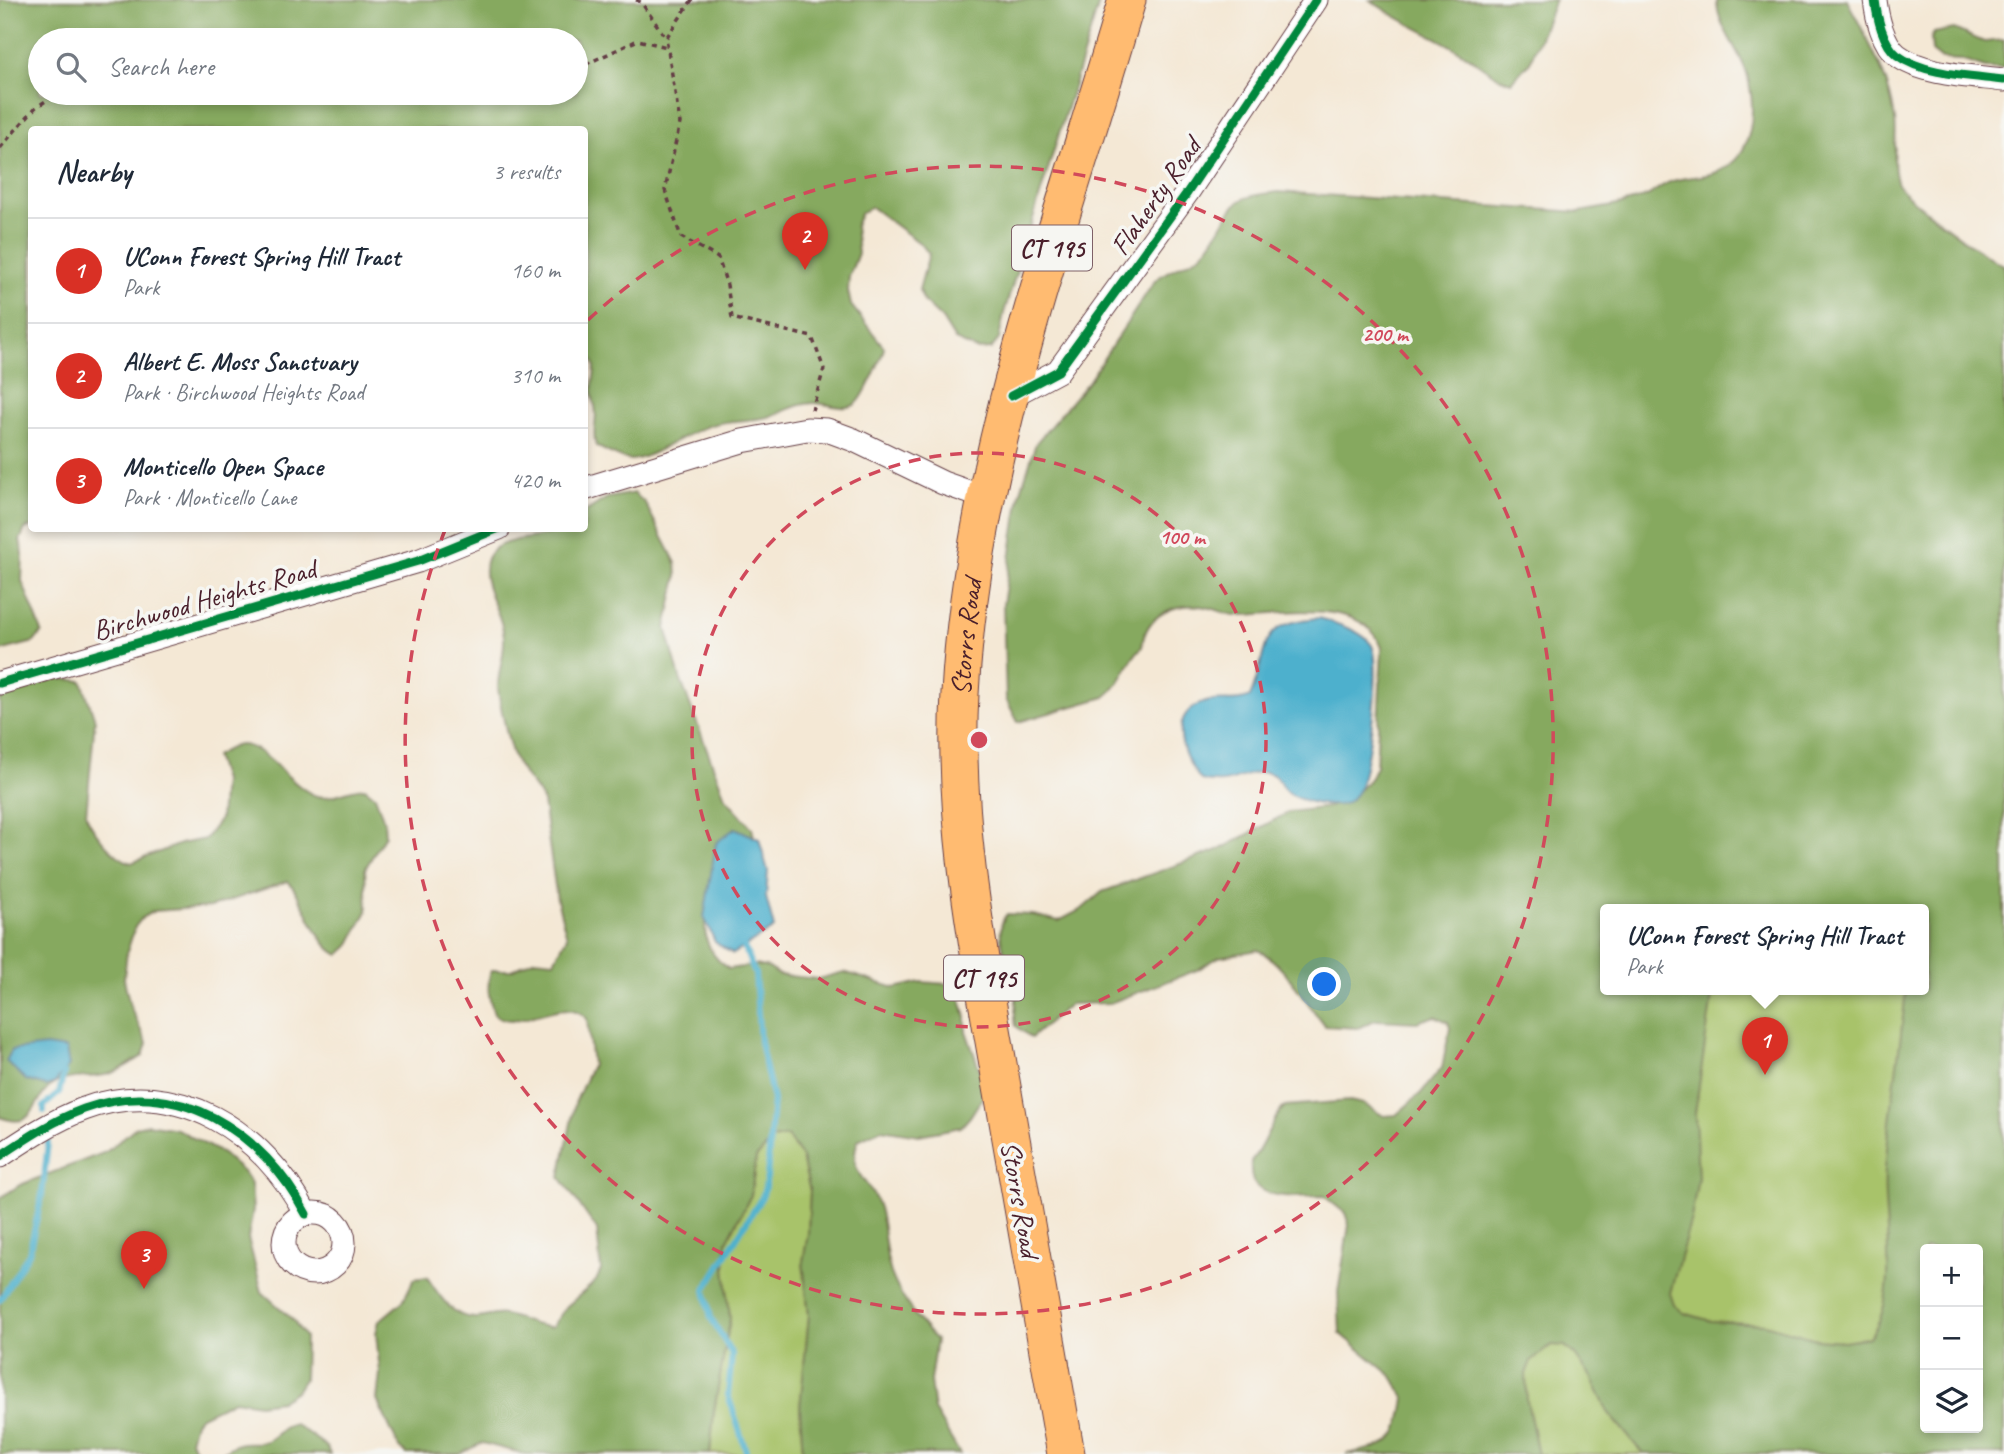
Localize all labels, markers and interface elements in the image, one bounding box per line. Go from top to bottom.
search box [28,28,588,105]
icon: search [52,48,90,86]
text: Search here [108,50,214,83]
street label: Flaherty Road [1102,127,1211,262]
text: Nearby [56,153,132,191]
text: 3 results [493,157,560,186]
pin: 2 [782,212,828,270]
road number: CT 195 [1012,226,1092,270]
text: UConn Forest Spring Hill Tract [123,240,400,273]
text: 1 [74,256,84,285]
text: 160 m [511,256,560,285]
text: Park [123,273,159,302]
text: 200 m [1362,321,1410,347]
text: Albert E. Moss Sanctuary [123,345,357,378]
text: 2 [74,361,84,390]
text: 310 m [511,361,560,390]
text: Park · Birchwood Heights Road [123,378,364,407]
text: Monticello Open Space [123,450,323,483]
text: 3 [74,466,84,495]
text: 420 m [511,466,560,495]
text: Park · Monticello Lane [123,483,296,512]
text: 100 m [1159,524,1207,550]
street label: Birchwood Heights Road [89,550,323,648]
street label: Storrs Road [943,572,990,696]
centre of rings [967,728,991,752]
popup [1600,904,1929,995]
text: UConn Forest Spring Hill Tract [1626,919,1903,952]
text: Park [1626,952,1663,981]
road number: CT 195 [944,956,1024,1001]
your location [1307,967,1341,1001]
pin: 1 [1742,1017,1788,1075]
street label: Storrs Road [993,1138,1049,1264]
pin: 3 [121,1231,167,1289]
map controls [1920,1244,1983,1433]
button: + [1920,1244,1983,1307]
button: − [1920,1307,1983,1370]
button: layers [1920,1370,1983,1433]

